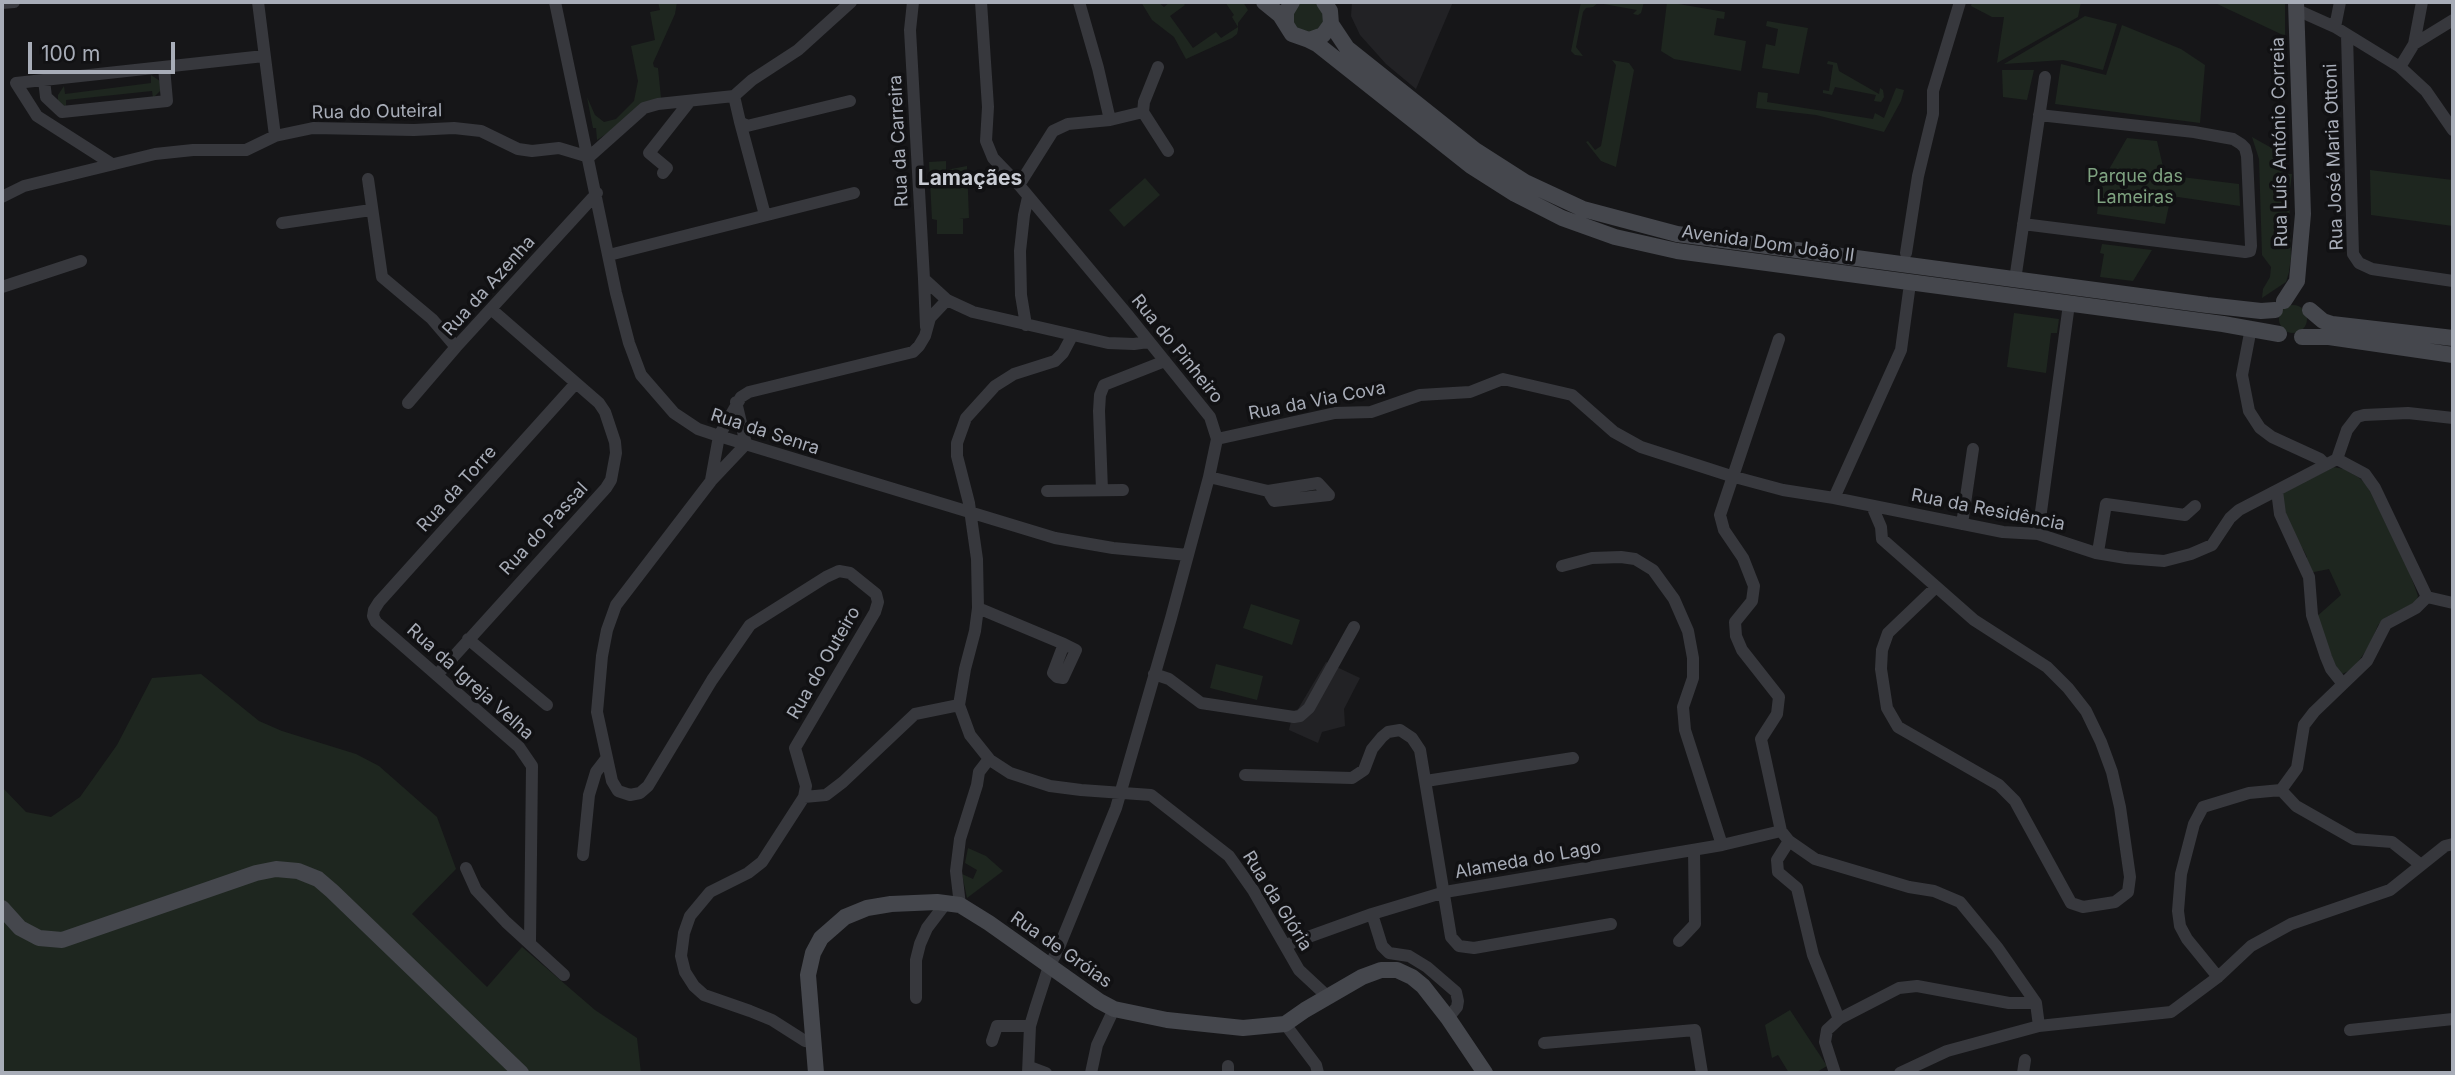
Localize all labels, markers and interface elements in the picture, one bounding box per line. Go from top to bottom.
scale bar [32,28,178,72]
street label: Rua Luís António Correia [2267,37,2293,247]
text: 100 m [41,41,100,66]
street label: Rua José Maria Ottoni [2320,63,2348,251]
street label: Rua da Carreira [885,74,913,208]
street label: Rua do Outeiral [312,100,442,124]
district label: Lamaçães [918,166,1022,192]
park label: Parque das Lameiras [2087,166,2183,208]
street label: Avenida Dom João II [1680,221,1856,267]
street label: Rua da Azenha [438,231,540,341]
street label: Rua do Pinheiro [1127,290,1227,408]
street label: Rua da Via Cova [1247,377,1387,425]
street label: Rua da Senra [708,404,822,460]
street label: Rua da Torre [413,441,501,537]
street label: Rua do Passal [495,478,593,580]
street label: Rua da Residência [1909,484,2067,536]
street label: Rua do Outeiro [783,603,865,723]
street label: Rua da Igreja Velha [402,619,538,745]
street label: Alameda do Lago [1453,836,1603,884]
street label: Rua da Glória [1238,847,1316,955]
street label: Rua de Gróias [1006,907,1116,993]

